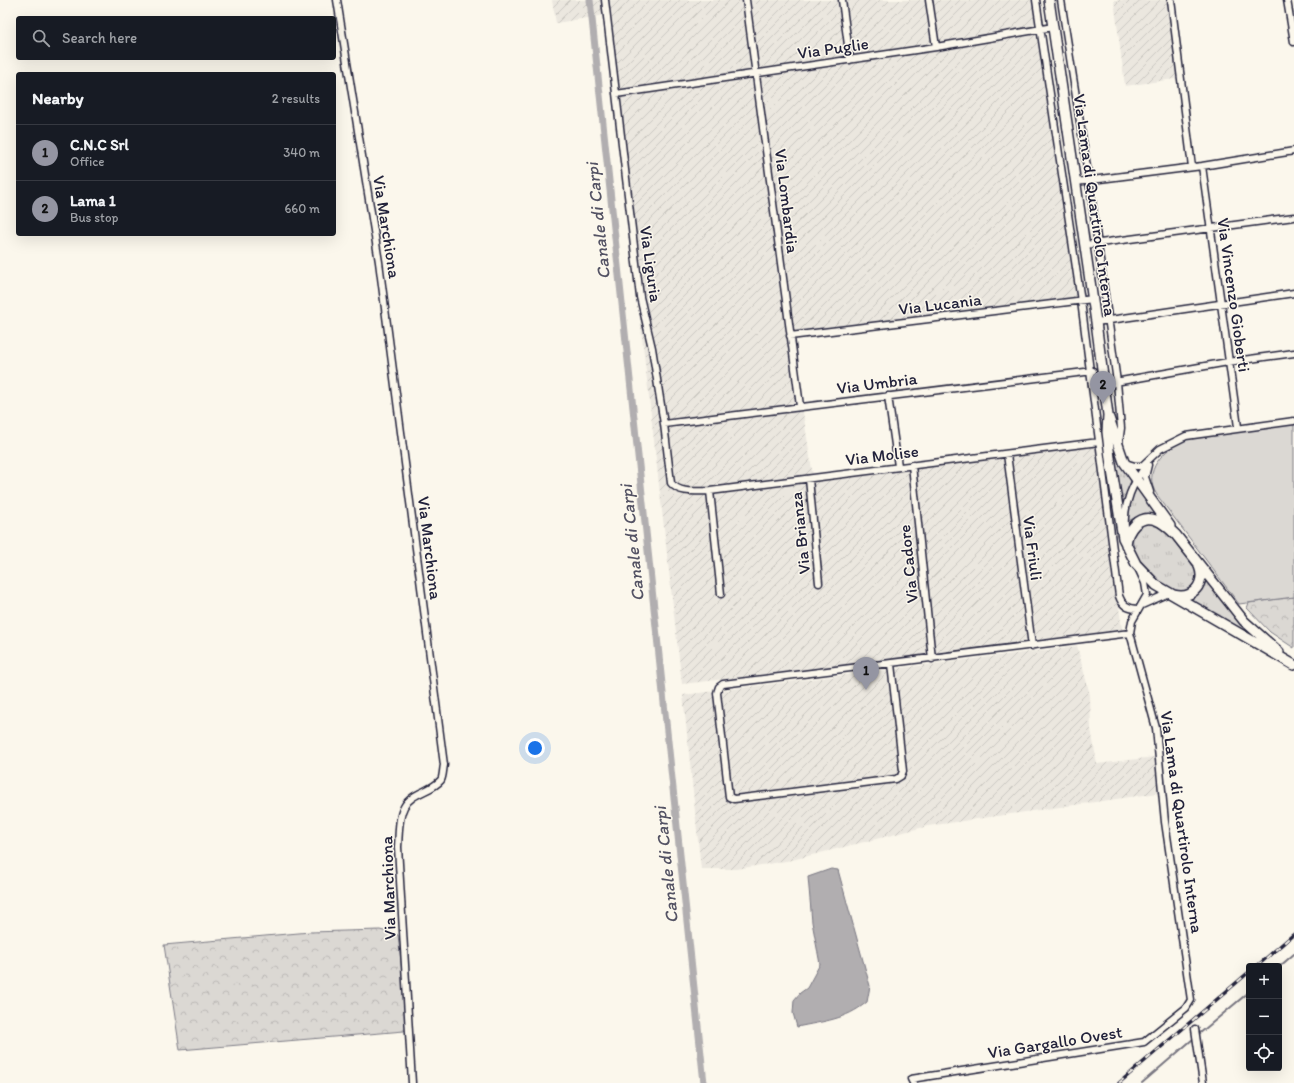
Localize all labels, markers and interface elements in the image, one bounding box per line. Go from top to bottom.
search box [16,16,336,60]
icon: search [30,27,52,49]
text: Search here [62,29,137,47]
street label: Via Puglie [796,33,870,63]
text: Nearby [32,88,84,108]
text: 2 results [272,91,320,106]
street label: Via Lama di Quartirolo Interna [1069,93,1121,318]
text: C.N.C Srl [70,136,129,154]
text: 1 [42,145,48,160]
text: 340 m [283,145,320,160]
street label: Via Lombardia [771,148,803,255]
text: Office [70,154,105,169]
water label: Canale di Carpi [581,159,615,280]
street label: Via Marchiona [369,174,405,280]
text: Lama 1 [70,192,116,210]
text: 2 [42,201,48,216]
text: 660 m [284,201,320,216]
text: Bus stop [70,210,118,225]
street label: Via Vincenzo Gioberti [1213,217,1255,373]
street label: Via Liguria [636,224,666,304]
street label: Via Lucania [897,289,983,319]
street label: Via Umbria [836,368,918,398]
pin: 2 [1090,371,1116,404]
street label: Via Molise [844,441,920,469]
water label: Canale di Carpi [615,481,649,602]
street label: Via Brianza [786,491,814,575]
street label: Via Marchiona [414,495,446,601]
street label: Via Friuli [1019,515,1047,581]
street label: Via Cadore [894,524,922,604]
pin: 1 [853,657,879,690]
street label: Via Lama di Quartirolo Interna [1156,710,1208,935]
your location [525,738,545,758]
water label: Canale di Carpi [649,803,683,924]
street label: Via Marchiona [376,835,400,940]
map controls [1246,963,1282,1071]
button: + [1246,963,1282,999]
button: − [1246,999,1282,1035]
street label: Via Gargallo Ovest [986,1021,1124,1063]
button: locate [1246,1035,1282,1071]

